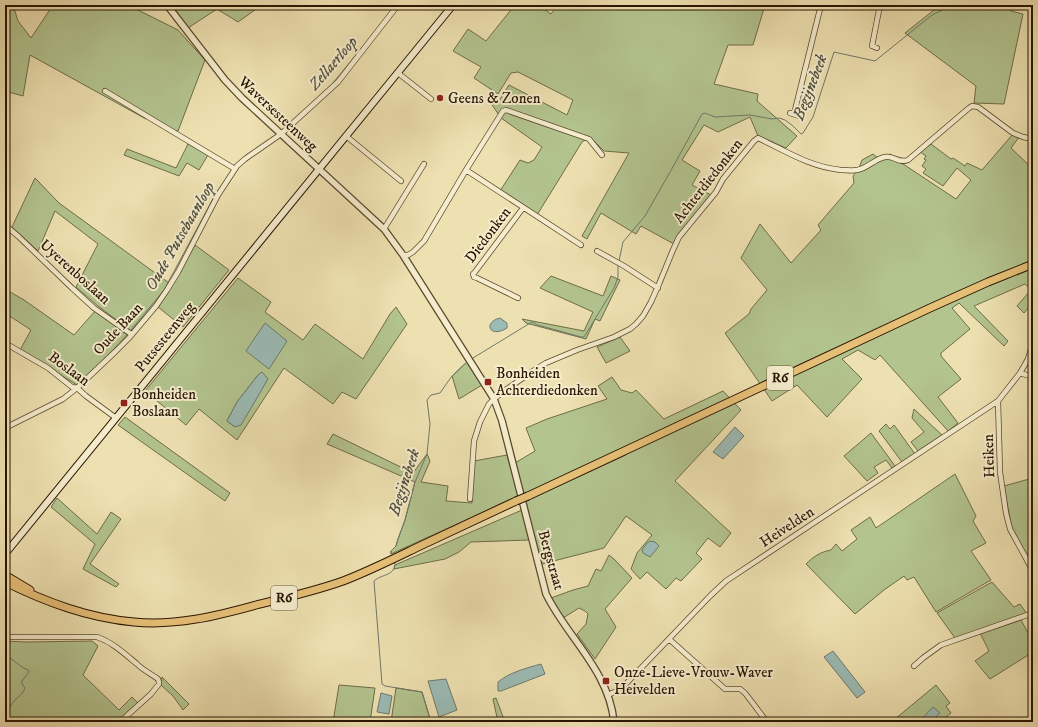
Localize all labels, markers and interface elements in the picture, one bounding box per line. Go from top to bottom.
water label: Zellaerloop [304,32,362,95]
water label: Begijnebeek [788,51,832,124]
street label: Waversesteenweg [234,72,322,156]
place label: Geens & Zonen [448,89,541,108]
marker: Geens & Zonen [435,93,445,103]
street label: Achterdiedonken [669,135,747,227]
water label: Oude Putsebaanloop [141,178,219,294]
street label: Diedonken [461,203,515,267]
street label: Uyerenboslaan [36,235,114,309]
street label: Putsesteenweg [131,297,200,376]
street label: Oude Baan [89,299,147,359]
street label: Boslaan [44,348,94,391]
place label: Bonheiden Achterdiedonken [496,364,598,400]
road number: R6 [767,366,793,390]
marker: Bonheiden Achterdiedonken [483,377,493,387]
place label: Bonheiden Boslaan [132,385,196,421]
marker: Bonheiden Boslaan [119,398,129,408]
street label: Heiken [979,434,999,478]
water label: Begijnebeek [384,446,424,519]
street label: Heivelden [756,502,818,552]
street label: Bergstraat [533,528,569,592]
road number: R6 [271,586,297,610]
place label: Onze-Lieve-Vrouw-Waver Heivelden [614,663,773,699]
marker: Onze-Lieve-Vrouw-Waver Heivelden [601,676,611,686]

